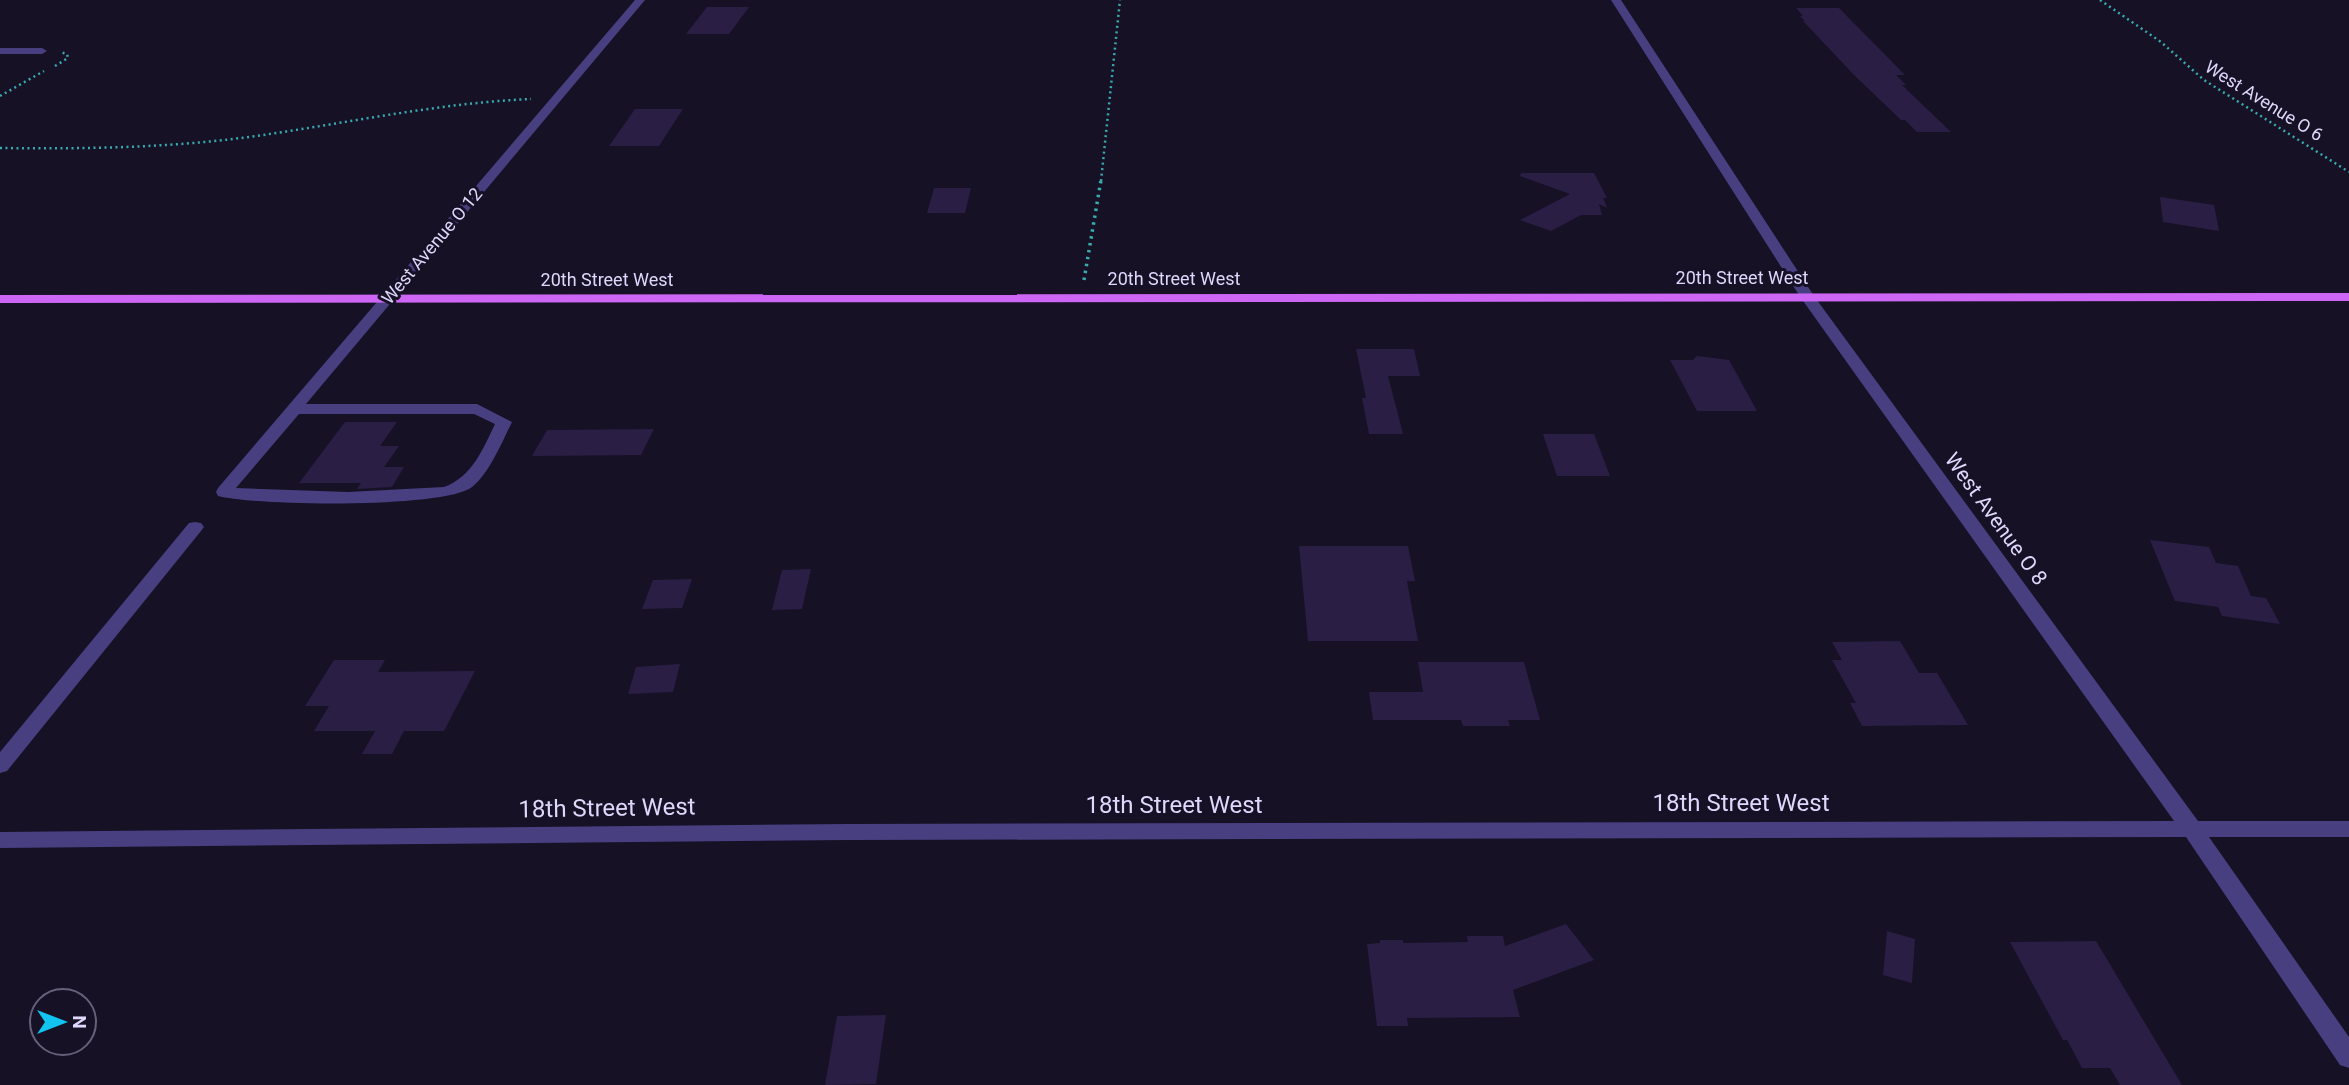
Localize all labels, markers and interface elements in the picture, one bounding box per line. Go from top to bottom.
street label: West Avenue O 6 [2201,56,2327,145]
street label: West Avenue O 12 [377,183,486,308]
street label: 20th Street West [1676,267,1809,288]
street label: 20th Street West [1108,268,1241,289]
street label: 20th Street West [541,269,674,290]
street label: West Avenue O 8 [1940,448,2052,590]
street label: 18th Street West [1652,789,1830,817]
street label: 18th Street West [1085,791,1263,819]
street label: 18th Street West [518,792,696,824]
north arrow [28,987,98,1057]
text: N [68,1015,91,1029]

